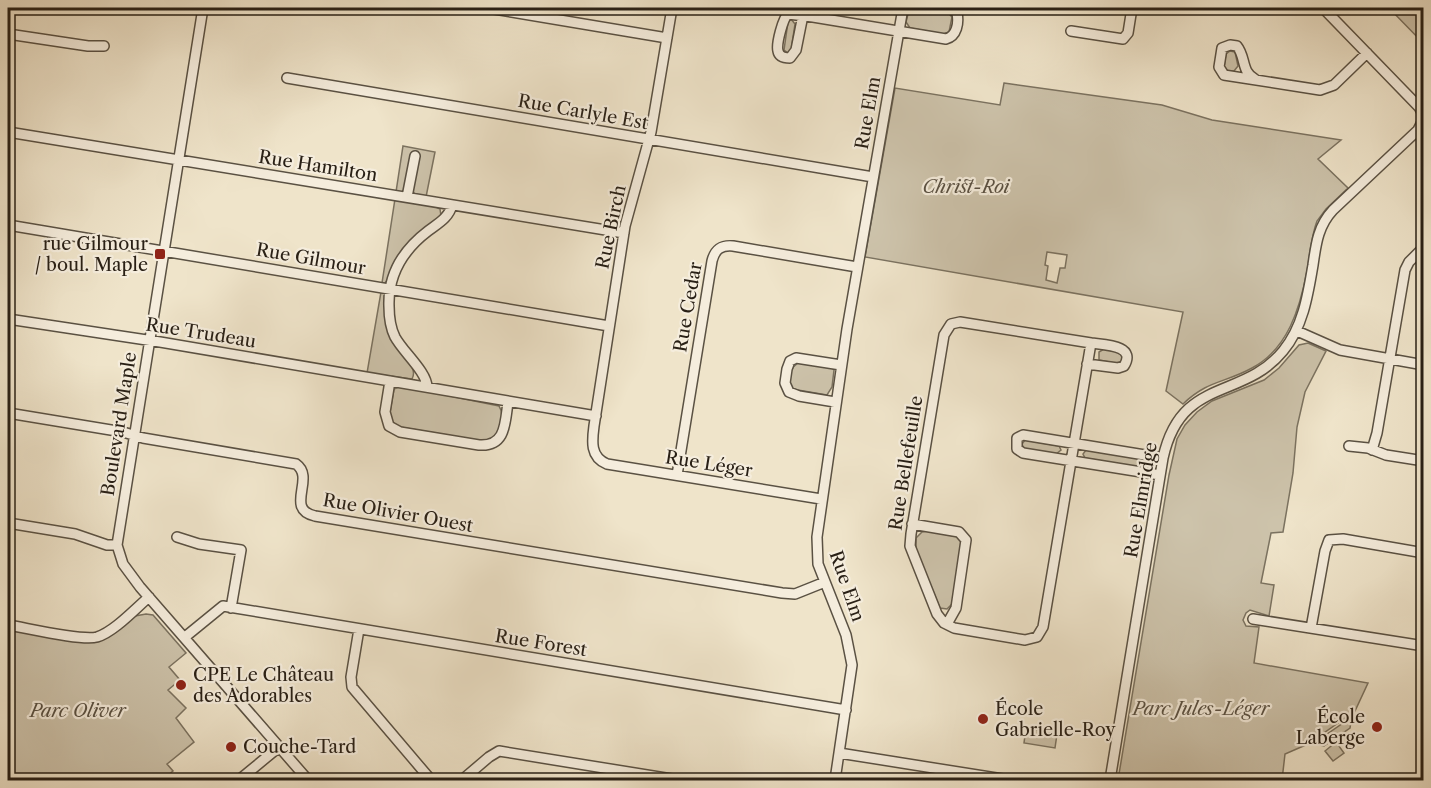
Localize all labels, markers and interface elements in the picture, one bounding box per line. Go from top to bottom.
street label: Rue Elm [851,75,885,151]
street label: Rue Carlyle Est [516,90,650,134]
street label: Rue Hamilton [257,146,379,186]
park label: Christ-Roi [923,176,1011,198]
street label: Rue Birch [591,183,631,271]
place label: rue Gilmour / boul. Maple [35,233,148,276]
street label: Rue Gilmour [254,239,368,280]
marker: rue Gilmour / boul. Maple [153,247,167,261]
street label: Rue Cedar [669,260,707,354]
street label: Rue Trudeau [144,313,258,353]
street label: Boulevard Maple [97,350,141,498]
street label: Rue Bellefeuille [884,394,928,532]
street label: Rue Elmridge [1120,440,1162,560]
street label: Rue Léger [664,446,755,482]
street label: Rue Olivier Ouest [321,489,475,537]
street label: Rue Elm [825,548,869,625]
street label: Rue Forest [494,625,589,661]
place label: CPE Le Château des Adorables [193,664,334,707]
marker: CPE Le Château des Adorables [174,678,188,692]
place label: École Gabrielle-Roy [995,697,1116,741]
park label: Parc Jules-Léger [1131,698,1271,720]
park label: Parc Oliver [28,700,128,722]
place label: École Laberge [1296,705,1365,749]
marker: École Gabrielle-Roy [976,712,990,726]
marker: École Laberge [1370,720,1384,734]
place label: Couche-Tard [243,736,356,758]
marker: Couche-Tard [224,740,238,754]

